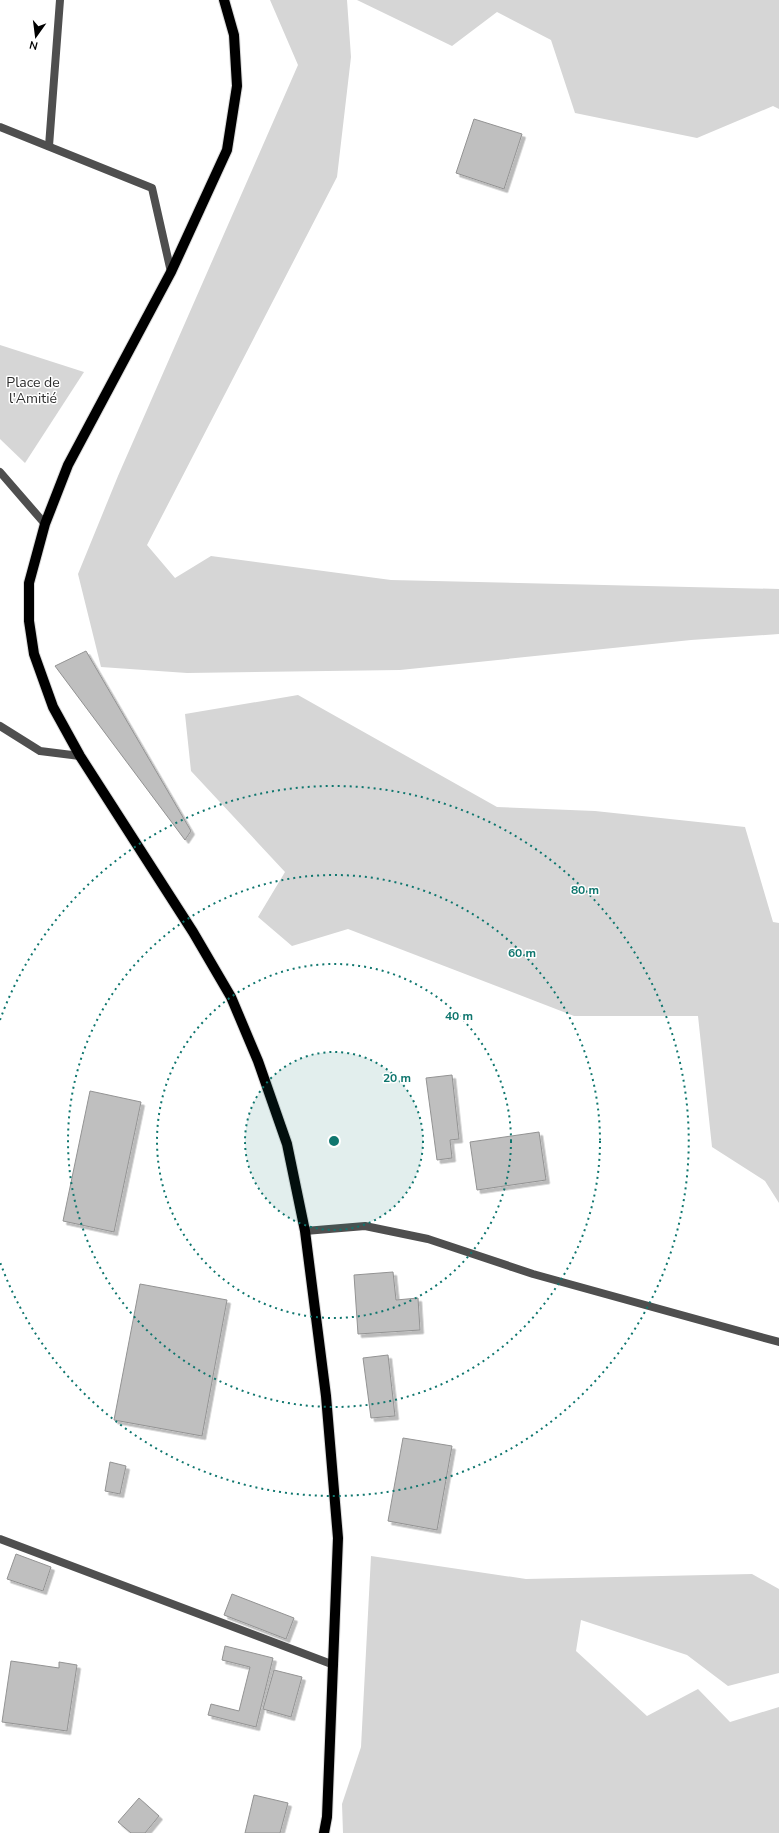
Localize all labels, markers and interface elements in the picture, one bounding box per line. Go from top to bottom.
north arrow [16,16,56,56]
text: N [28,37,40,53]
park label: Place de l'Amitié [6,373,60,408]
text: 80 m [571,882,599,898]
text: 60 m [508,945,536,961]
text: 40 m [445,1008,473,1024]
text: 20 m [383,1070,411,1086]
centre of rings [327,1134,341,1148]

